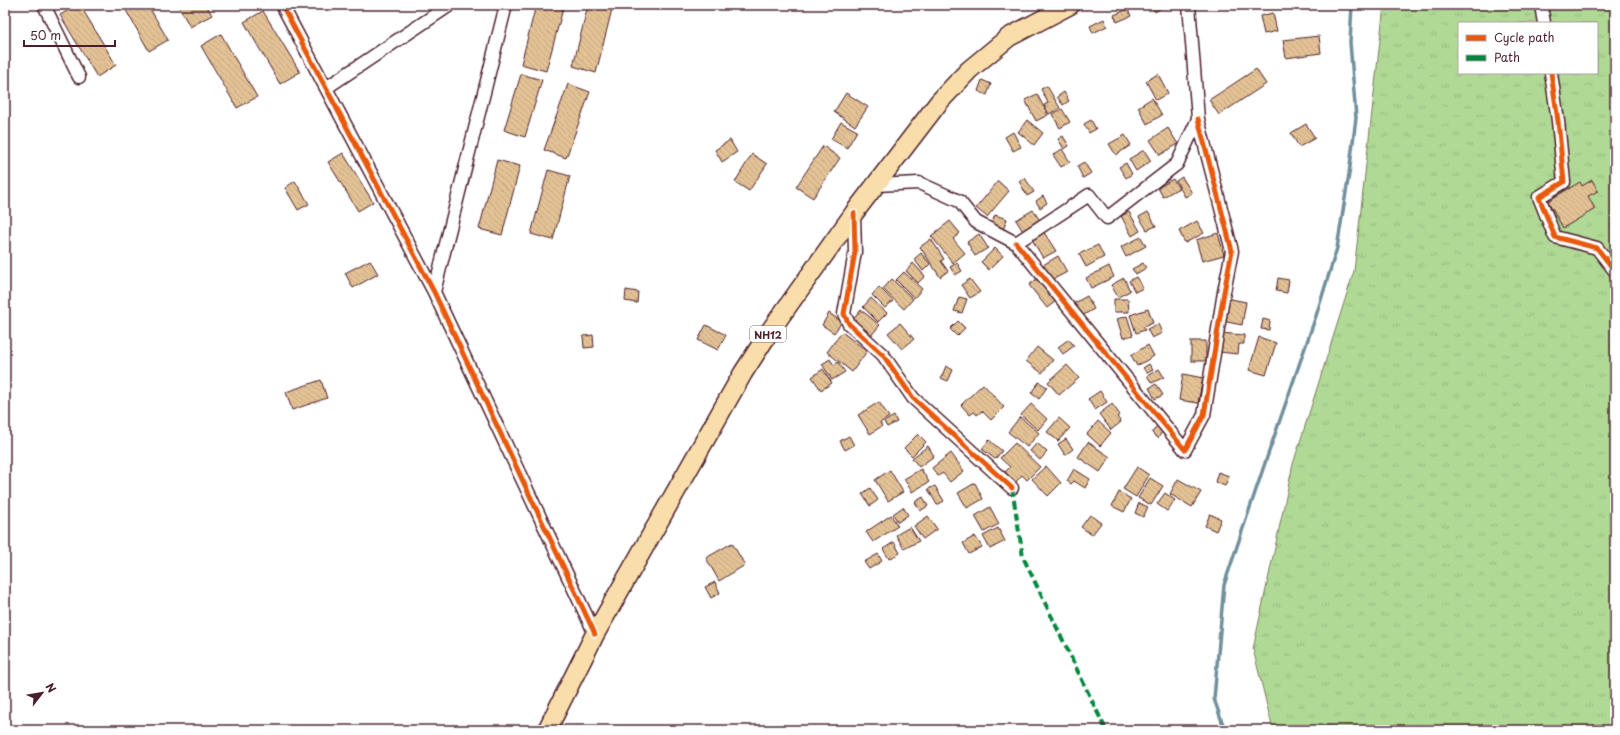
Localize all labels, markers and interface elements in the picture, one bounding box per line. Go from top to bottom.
scale bar [24,22,115,48]
legend [1458,22,1598,74]
text: 50 m [30,26,61,44]
text: Cycle path [1494,28,1555,46]
text: Path [1494,48,1520,66]
road number: NH12 [750,326,786,342]
north arrow [22,673,62,713]
text: N [41,679,61,696]

